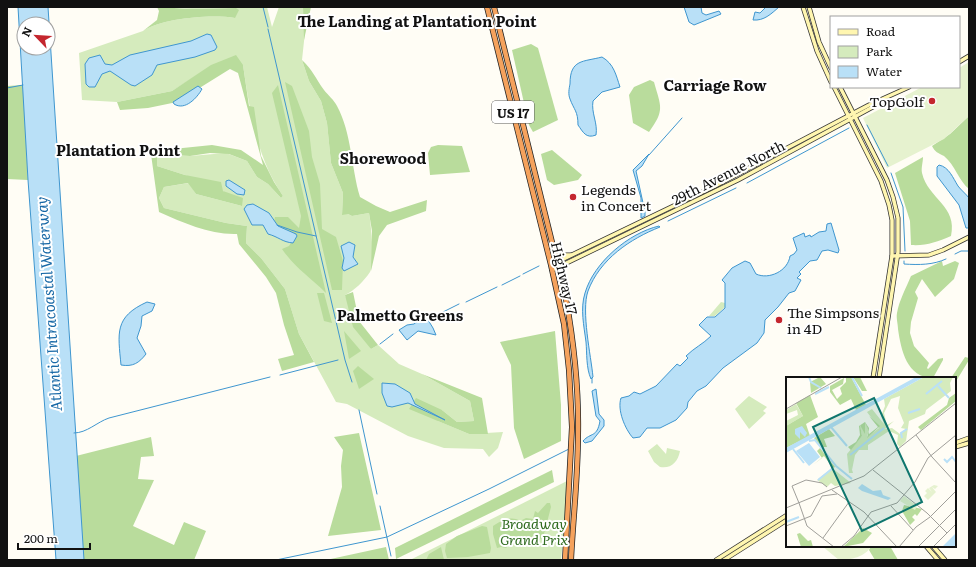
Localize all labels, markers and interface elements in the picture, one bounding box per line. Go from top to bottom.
district label: The Landing at Plantation Point [297,9,537,32]
north arrow [16,16,56,56]
legend [830,16,960,88]
text: Road [866,22,896,40]
text: N [17,24,35,39]
text: Park [866,42,893,60]
text: Water [866,62,902,80]
district label: Carriage Row [663,73,767,96]
place label: TopGolf [869,91,926,111]
marker: TopGolf [927,96,937,106]
road number: US 17 [492,101,534,123]
street label: 29th Avenue North [668,135,788,209]
district label: Plantation Point [56,138,180,161]
district label: Shorewood [340,146,426,169]
place label: Legends in Concert [581,179,651,215]
marker: Legends in Concert [568,192,578,202]
water label: Atlantic Intracoastal Waterway [29,196,67,412]
street label: Highway 17 [547,239,583,317]
place label: The Simpsons in 4D [787,302,879,338]
district label: Palmetto Greens [337,303,464,326]
marker: The Simpsons in 4D [774,315,784,325]
inset map [786,377,956,547]
park label: Broadway Grand Prix [500,513,569,549]
scale bar [18,525,90,551]
text: 200 m [24,529,58,547]

